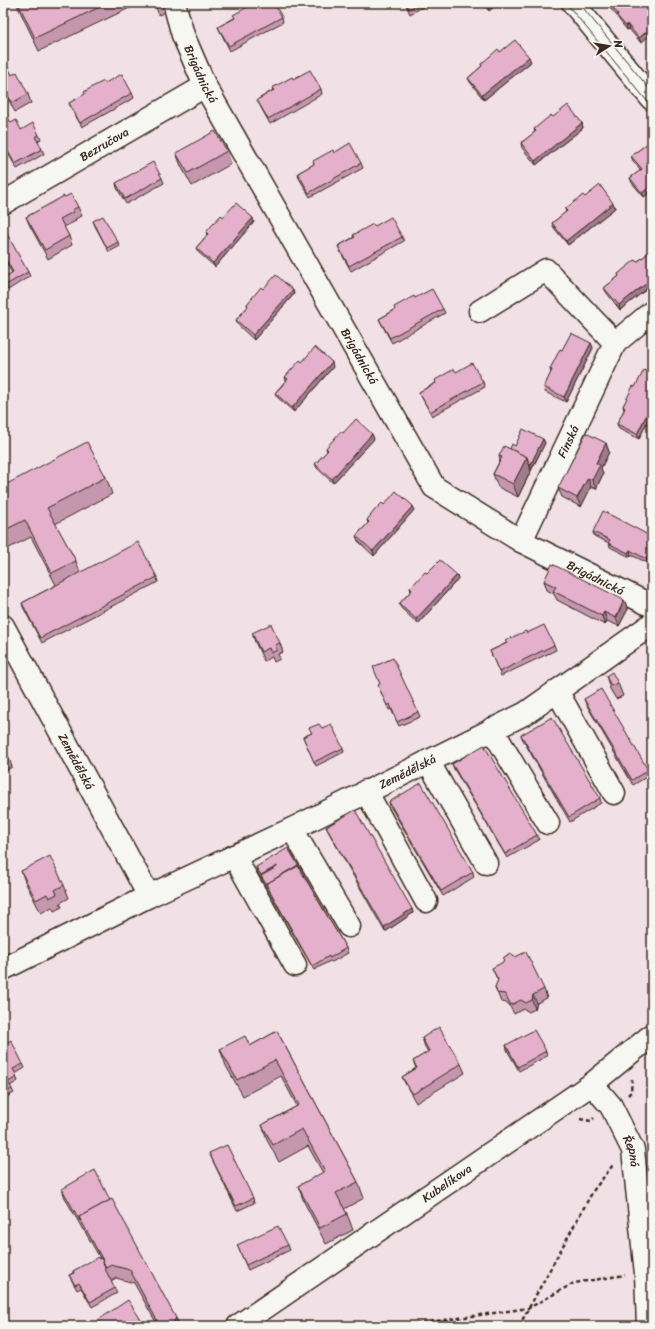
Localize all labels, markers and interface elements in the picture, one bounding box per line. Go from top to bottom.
north arrow [589,26,629,66]
text: N [608,37,628,50]
street label: Brigádnická [177,41,224,107]
street label: Bezručova [75,121,133,168]
street label: Brigádnická [334,324,384,389]
street label: Finská [551,421,585,462]
street label: Brigádnická [563,554,628,602]
street label: Zemědělská [52,729,101,794]
street label: Zemědělská [375,748,440,795]
street label: Řepná [616,1131,646,1168]
street label: Kubelíkova [417,1158,477,1208]

